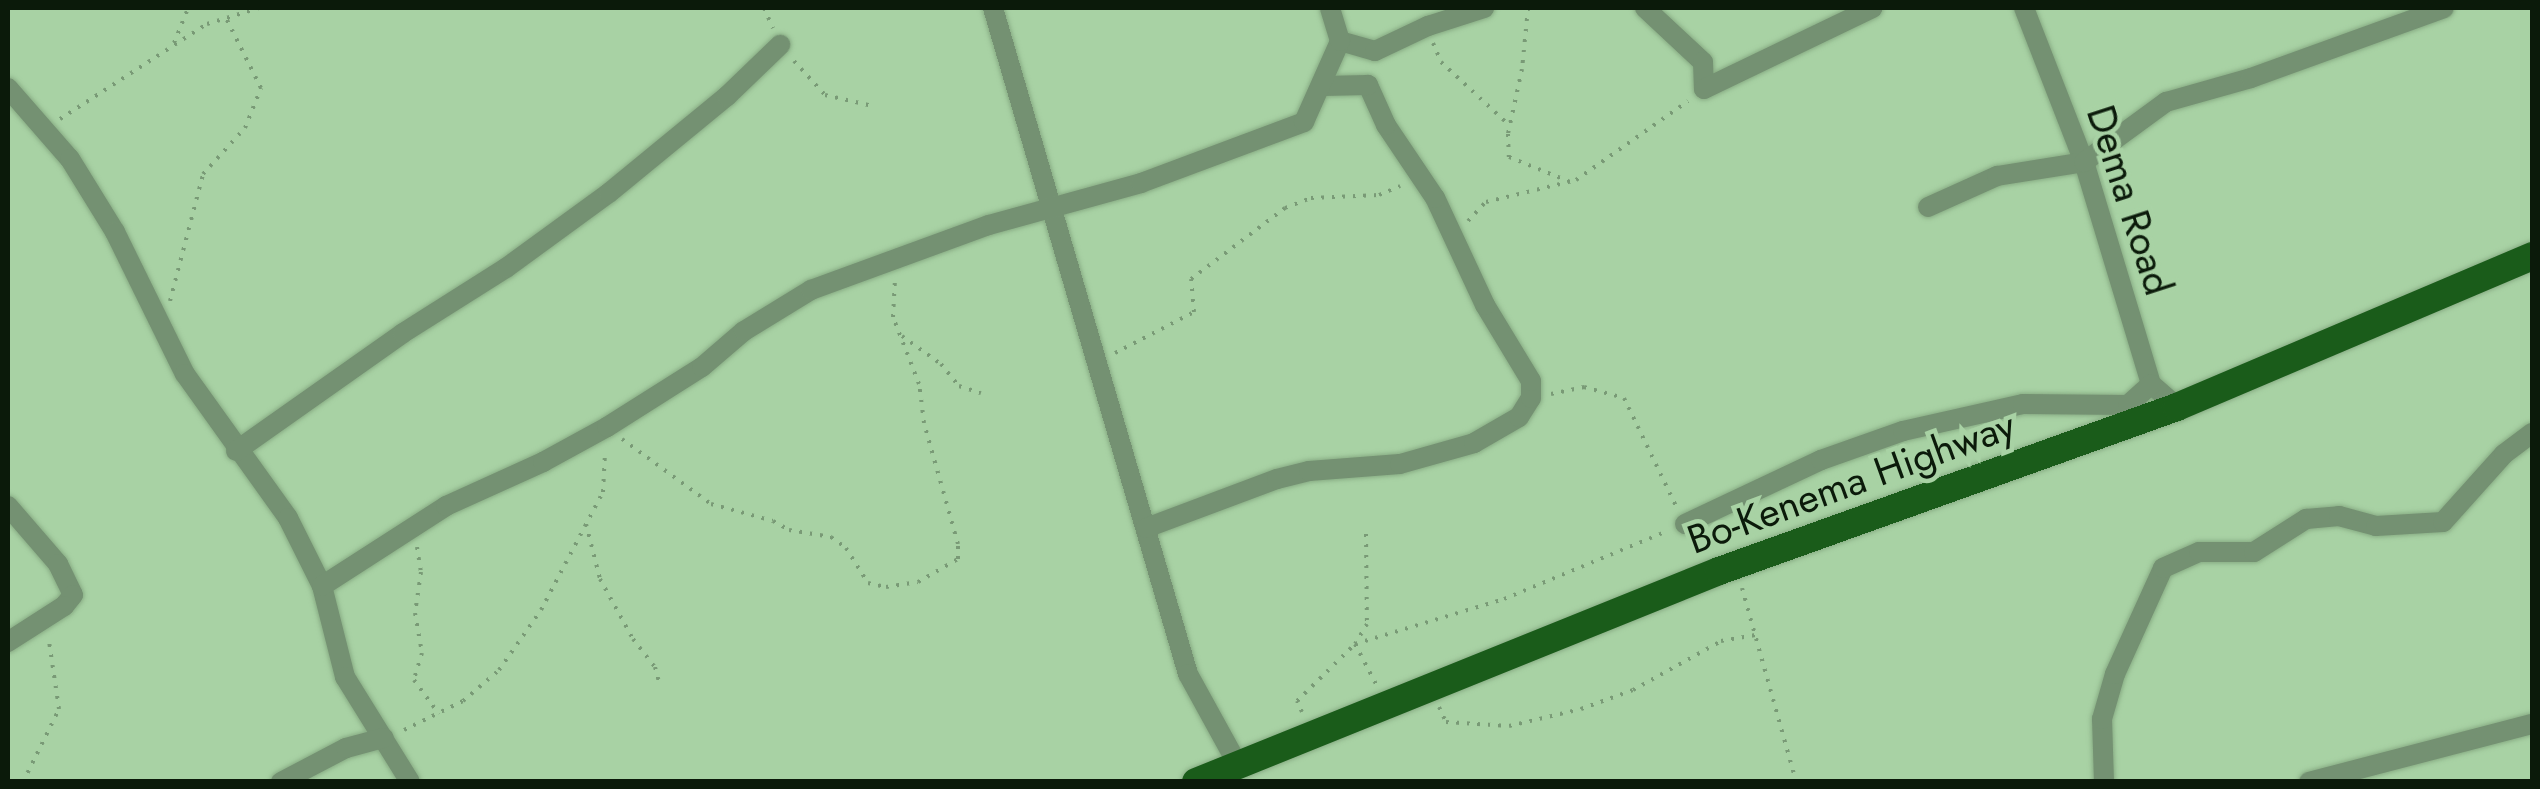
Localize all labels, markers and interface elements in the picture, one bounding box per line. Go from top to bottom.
street label: Dema Road [2077,99,2183,301]
street label: Bo-Kenema Highway [1681,400,2021,564]

